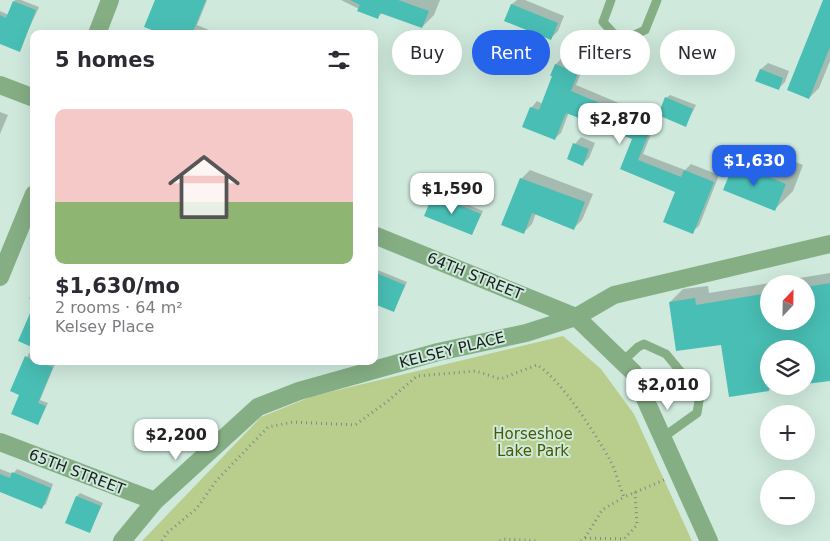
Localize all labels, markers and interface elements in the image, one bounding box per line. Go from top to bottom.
chip: Buy [392,30,462,75]
chip: Rent [472,30,550,75]
chip: Filters [560,30,650,75]
chip: New [660,30,735,75]
icon: filters [325,46,353,74]
text: 5 homes [55,48,155,72]
pin: $2,870 [579,102,661,145]
text: $2,870 [589,109,651,128]
icon: home [159,142,249,232]
pin: $1,630 [713,144,795,187]
text: $1,630 [723,151,785,170]
pin: $1,590 [411,172,493,215]
text: $1,590 [421,179,483,198]
street label: 64TH STREET [425,249,526,304]
text: $1,630/mo [55,274,180,298]
north arrow [760,275,815,330]
map controls [760,275,815,525]
text: 2 rooms · 64 m² [55,298,183,317]
text: Kelsey Place [55,317,154,336]
street label: KELSEY PLACE [397,328,507,372]
button: layers [760,340,815,395]
pin: $2,010 [627,368,709,411]
text: $2,010 [637,375,699,394]
button: + [760,405,815,460]
pin: $2,200 [135,418,217,461]
text: $2,200 [145,425,207,444]
park label: Horseshoe Lake Park [493,425,573,460]
street label: 65TH STREET [26,445,128,499]
button: − [760,470,815,525]

